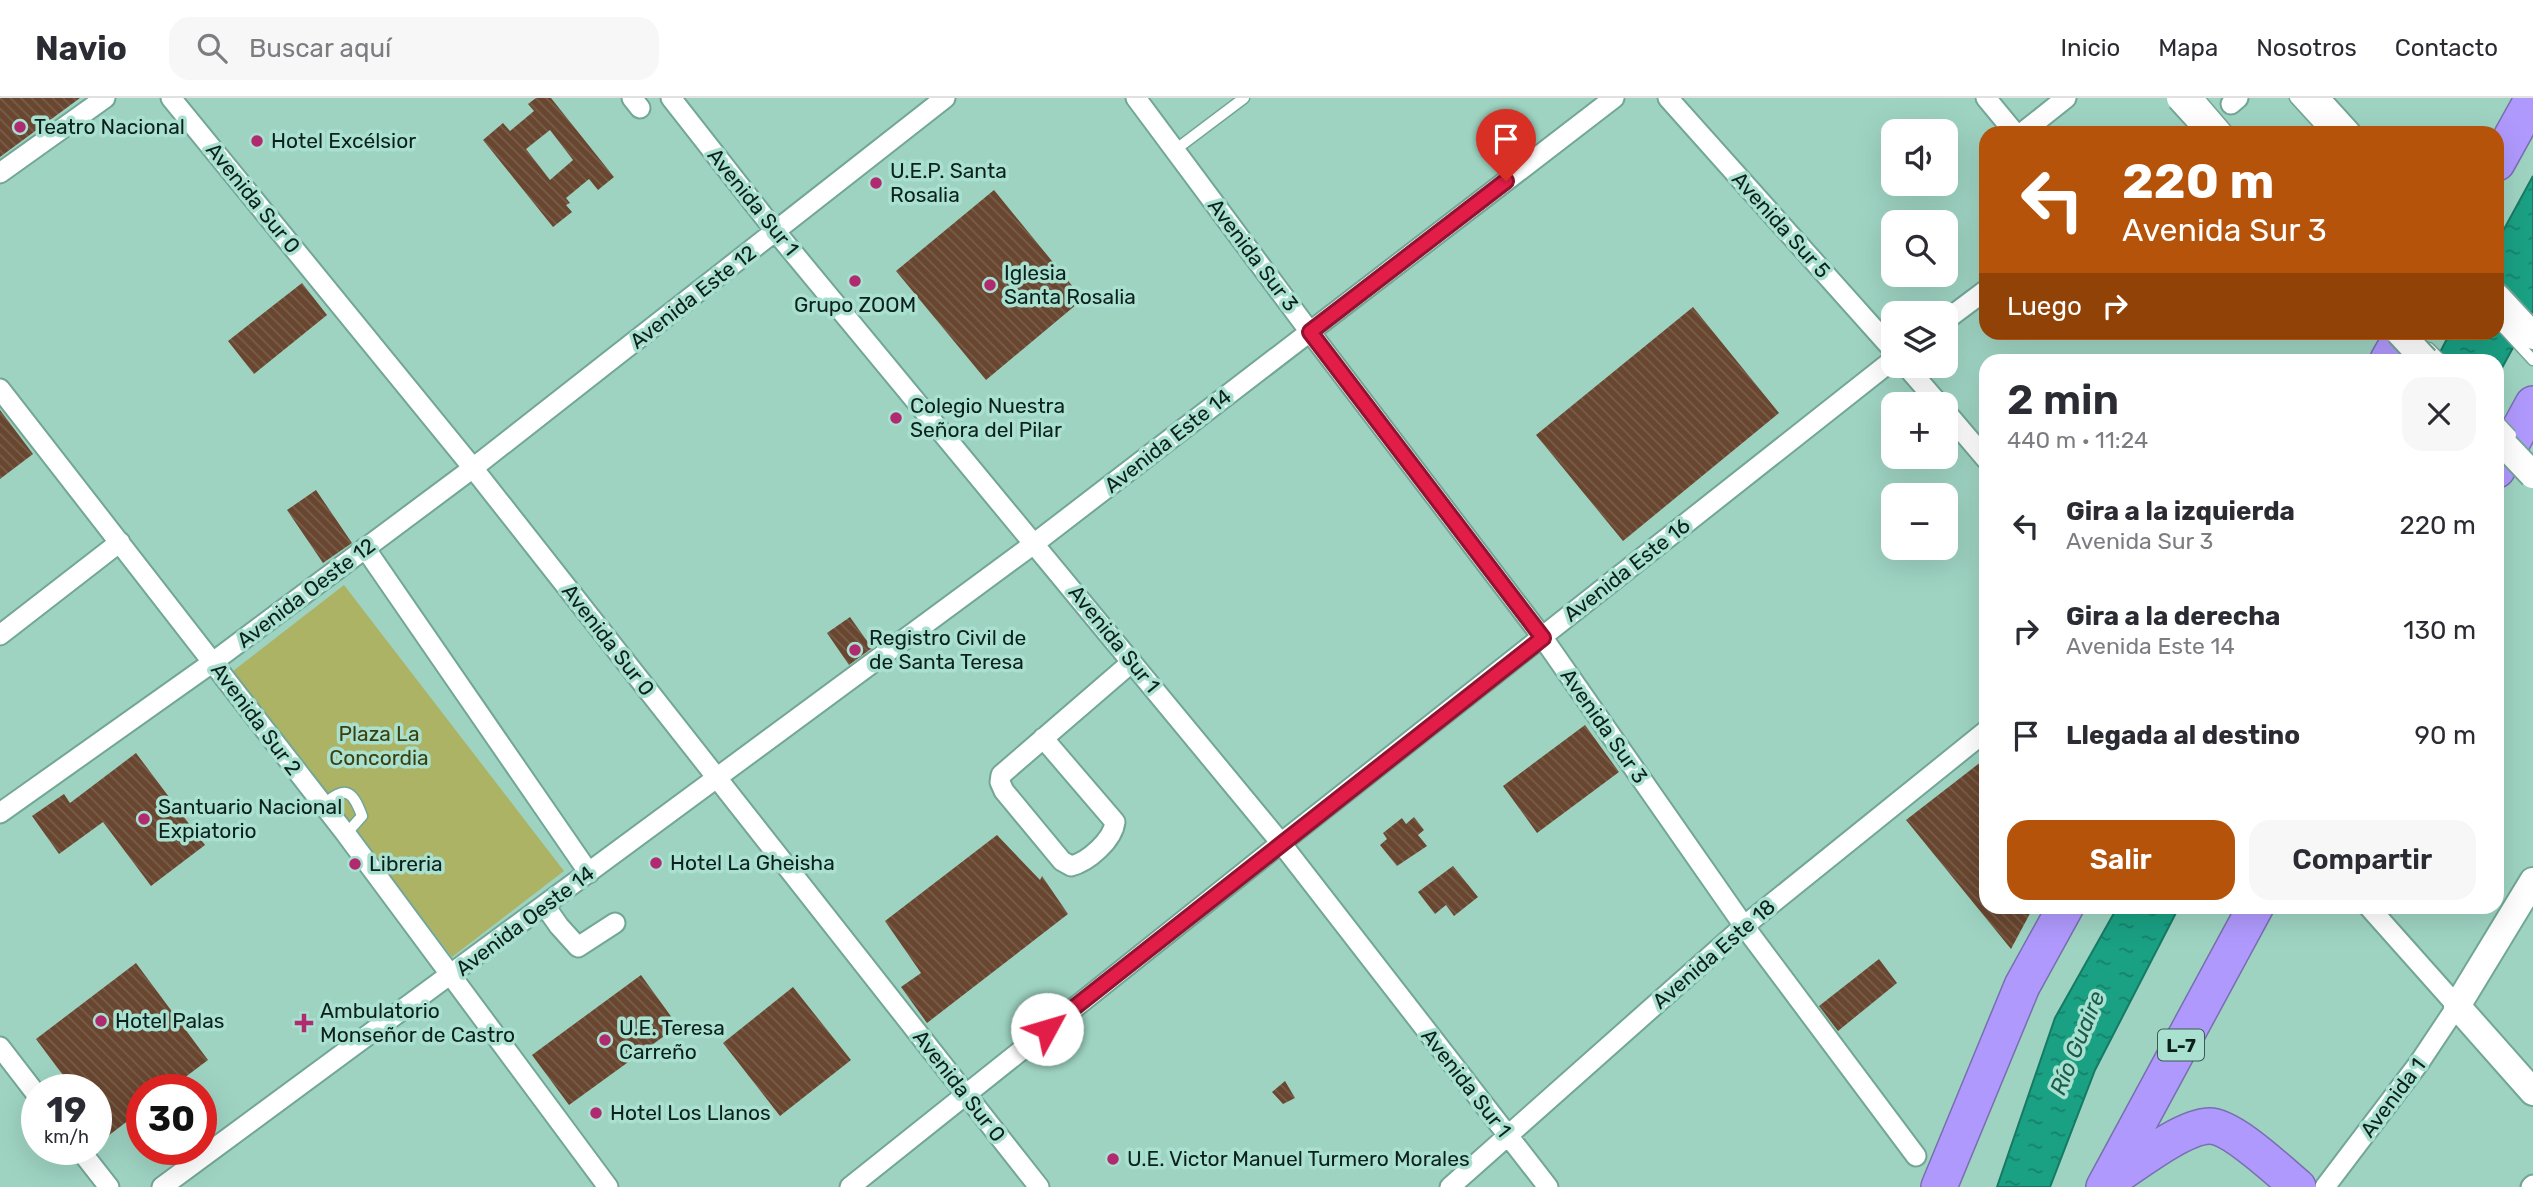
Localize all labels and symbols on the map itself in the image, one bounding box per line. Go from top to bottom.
pin [1476,109,1536,181]
place label: Teatro Nacional [34,114,185,139]
marker: Teatro Nacional [12,119,28,135]
place label: Hotel Excélsior [271,128,416,153]
marker: Hotel Excélsior [249,133,265,149]
street label: Avenida Sur 0 [201,137,306,258]
street label: Avenida Sur 1 [703,143,804,260]
place label: U.E.P. Santa Rosalia [890,158,1007,207]
street label: Avenida Sur 5 [1727,166,1836,283]
marker: U.E.P. Santa Rosalia [868,175,884,191]
street label: Avenida Sur 3 [1203,193,1304,316]
street label: Avenida Este 12 [625,240,761,354]
place label: Iglesia Santa Rosalia [1004,260,1136,309]
marker: Grupo ZOOM [847,273,863,289]
marker: Iglesia Santa Rosalia [982,277,998,293]
place label: Grupo ZOOM [794,292,916,317]
street label: Avenida Este 14 [1099,383,1236,498]
place label: Colegio Nuestra Señora del Pilar [910,393,1065,442]
marker: Colegio Nuestra Señora del Pilar [888,410,904,426]
street label: Avenida Este 16 [1558,512,1695,627]
street label: Avenida Oeste 12 [232,532,380,653]
street label: Avenida Sur 0 [557,579,660,701]
street label: Avenida Sur 1 [1064,580,1165,697]
place label: Registro Civil de de Santa Teresa [869,625,1026,674]
marker: Registro Civil de de Santa Teresa [847,642,863,658]
street label: Avenida Sur 2 [206,658,307,780]
street label: Avenida Sur 3 [1556,663,1653,788]
park label: Plaza La Concordia [329,721,429,770]
place label: Santuario Nacional Expiatorio [158,794,342,843]
marker: Santuario Nacional Expiatorio [136,811,152,827]
place label: Hotel La Gheisha [670,850,835,875]
place label: Libreria [369,851,443,876]
marker: Hotel La Gheisha [648,855,664,871]
marker: Libreria [347,856,363,872]
street label: Avenida Oeste 14 [450,860,599,981]
street label: Avenida Este 18 [1647,894,1780,1014]
water label: Río Guaire [2043,987,2111,1099]
position arrow [1010,992,1084,1066]
place label: Ambulatorio Monseñor de Castro [320,998,515,1047]
place label: Hotel Palas [115,1008,224,1033]
marker: Hotel Palas [93,1013,109,1029]
marker: Ambulatorio Monseñor de Castro [294,1013,314,1033]
place label: U.E. Teresa Carreño [619,1015,725,1064]
street label: Avenida Sur 1 [1416,1023,1517,1142]
street label: Avenida Sur 0 [908,1025,1011,1147]
road number: L-7 [2158,1029,2204,1060]
marker: U.E. Teresa Carreño [597,1032,613,1048]
street label: Avenida 1 [2355,1053,2430,1142]
speed limit sign: 30 [126,1074,217,1165]
place label: Hotel Los Llanos [610,1100,771,1125]
marker: Hotel Los Llanos [588,1105,604,1121]
place label: U.E. Victor Manuel Turmero Morales [1127,1146,1470,1171]
marker: U.E. Victor Manuel Turmero Morales [1105,1151,1121,1167]

